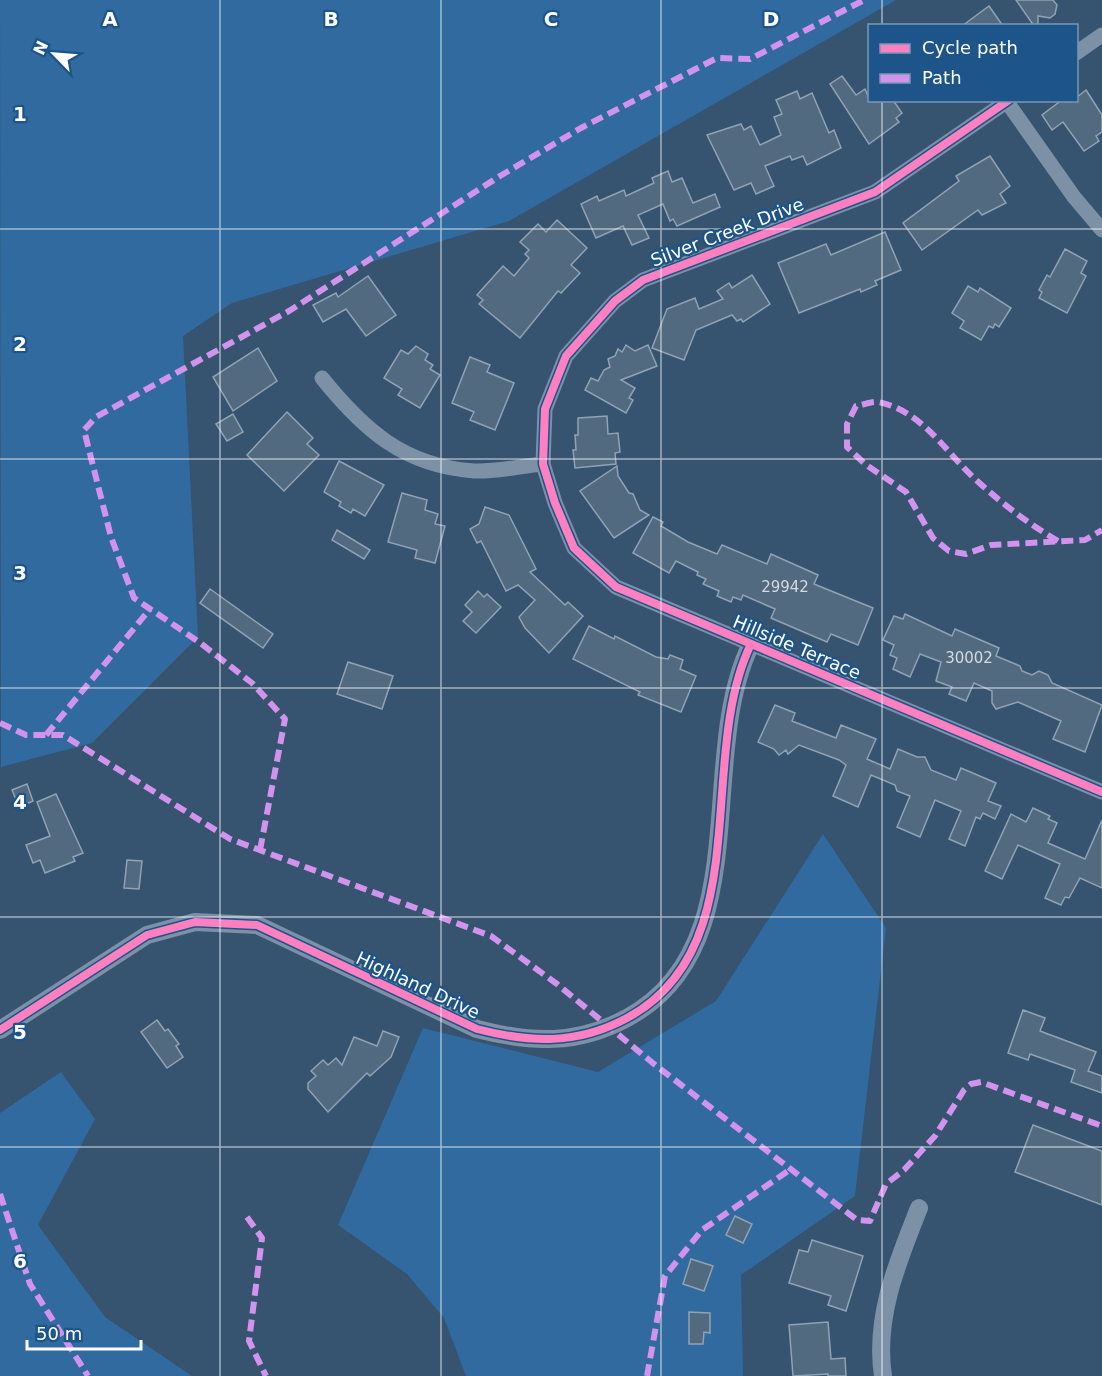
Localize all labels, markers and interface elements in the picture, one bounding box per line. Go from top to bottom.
text: A [102,7,118,31]
text: B [323,7,339,31]
text: C [544,7,558,31]
text: D [763,7,779,31]
north arrow [24,24,84,84]
legend [868,24,1078,102]
text: Cycle path [922,37,1018,58]
text: N [29,38,52,58]
text: Path [922,67,962,88]
text: 1 [13,102,27,126]
street label: Silver Creek Drive [648,193,806,271]
text: 2 [13,332,27,356]
text: 3 [13,561,27,585]
house number: 29942 [761,578,809,596]
street label: Hillside Terrace [730,611,864,683]
house number: 30002 [945,649,993,667]
text: 4 [13,790,27,814]
street label: Highland Drive [353,947,483,1023]
text: 5 [13,1020,27,1044]
text: 6 [13,1249,27,1273]
scale bar [27,1313,141,1351]
text: 50 m [36,1323,82,1344]

